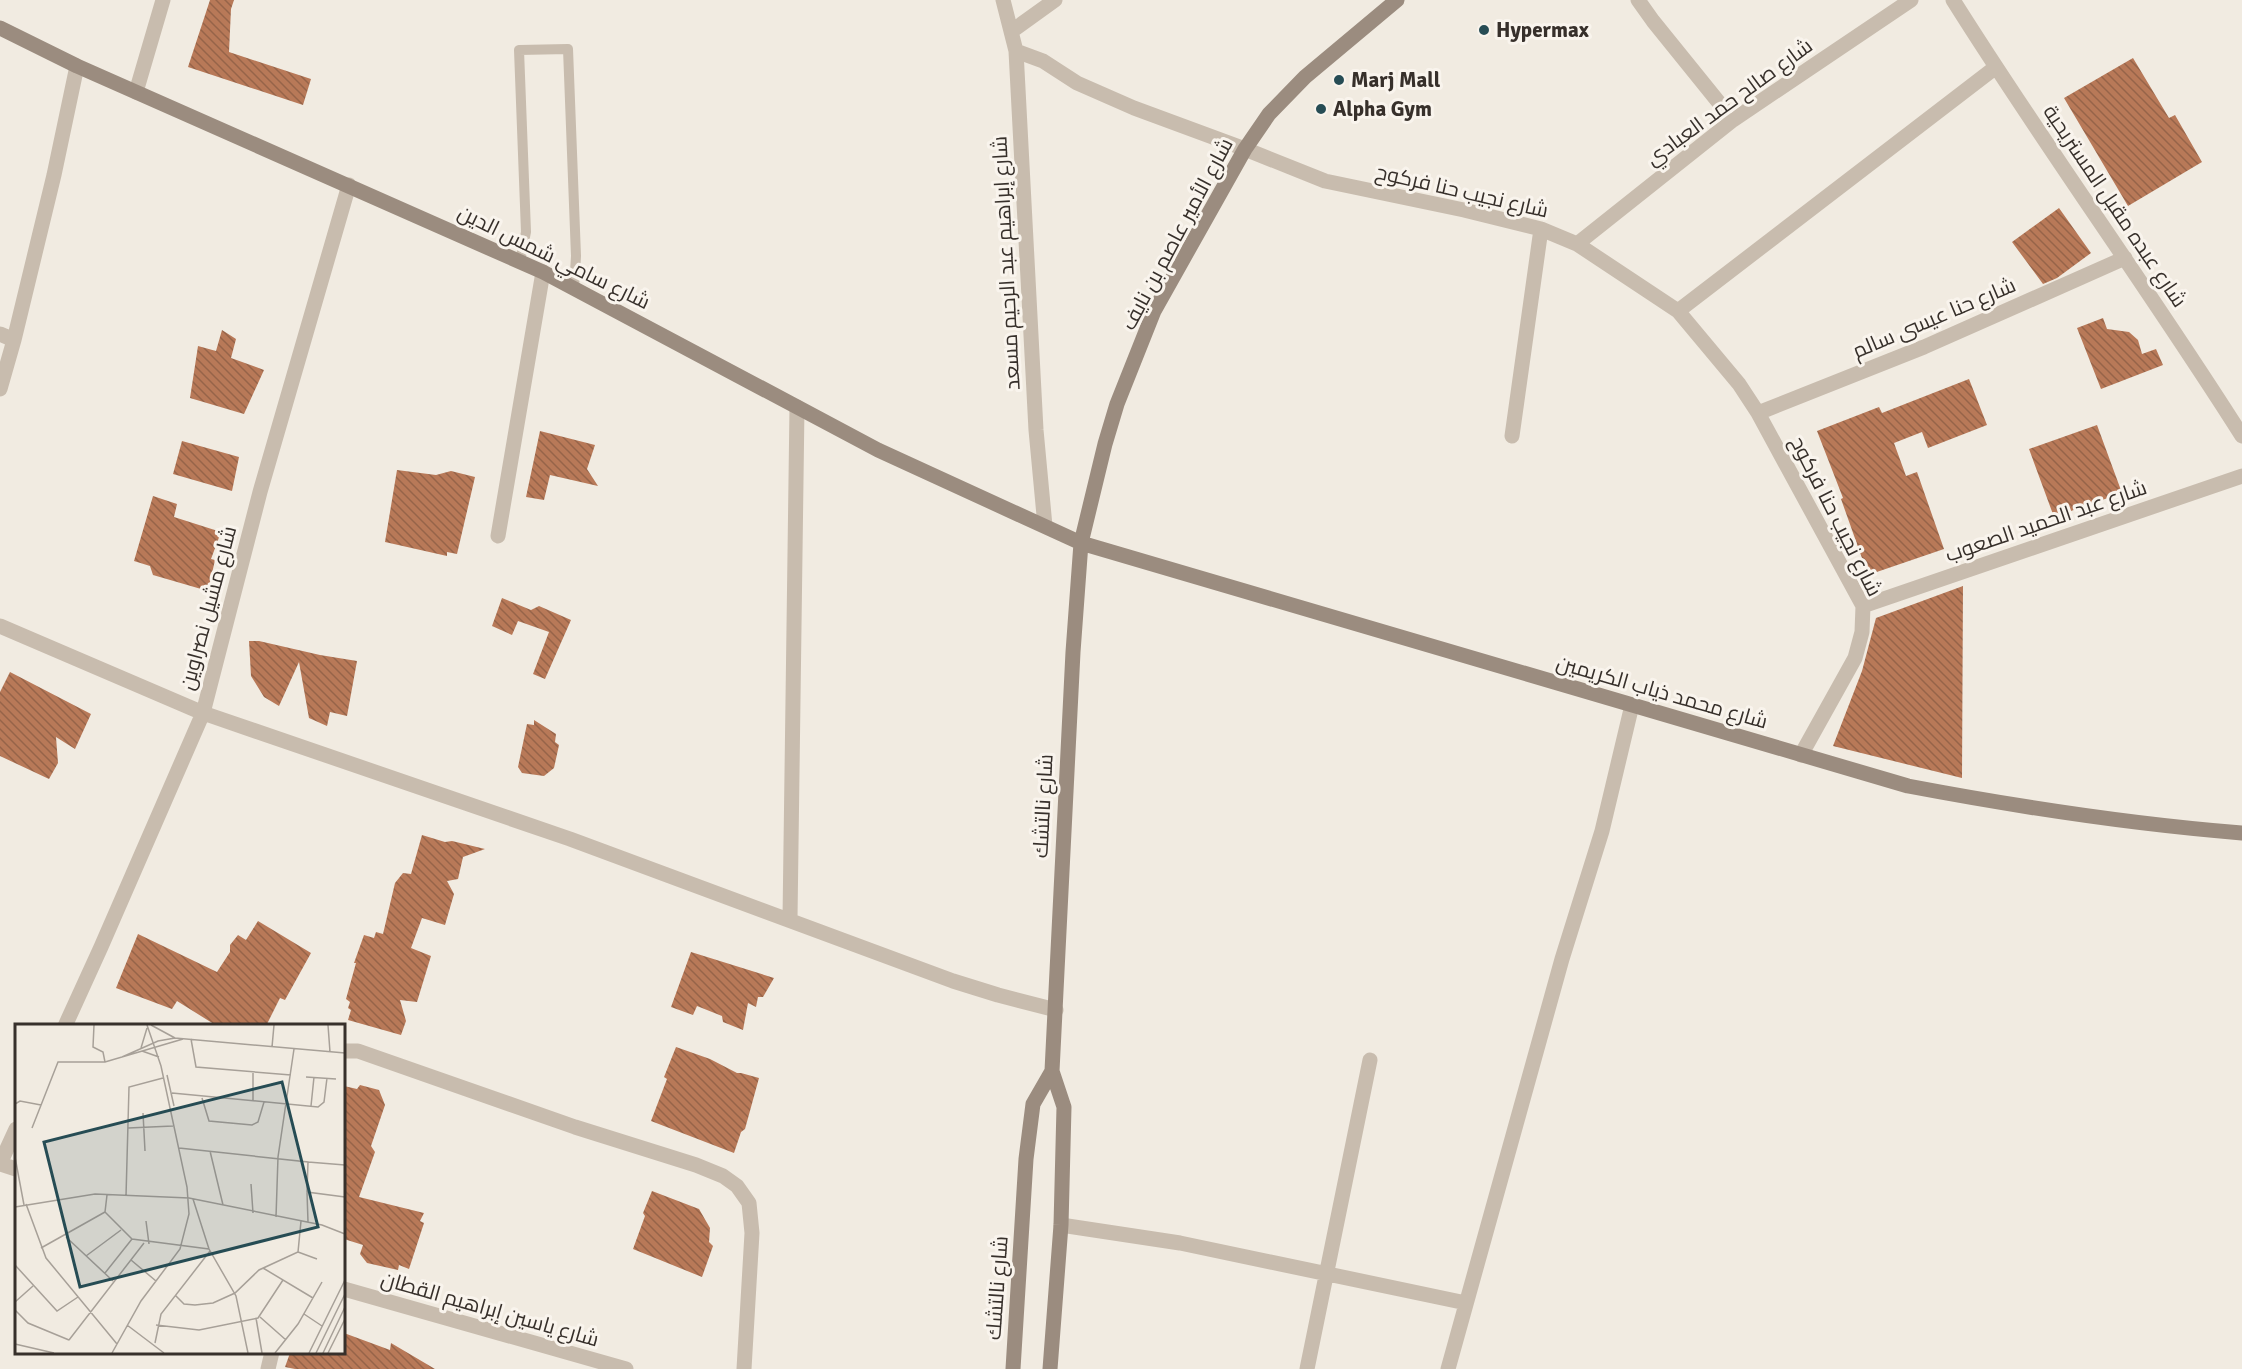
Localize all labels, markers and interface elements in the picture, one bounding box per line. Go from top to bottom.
place label: Hypermax [1496,17,1590,43]
marker: Hypermax [1477,23,1491,37]
street label: شارع صالح حمد العبادي [1640,33,1819,174]
place label: Marj Mall [1351,67,1441,93]
marker: Marj Mall [1332,73,1346,87]
place label: Alpha Gym [1333,96,1432,122]
street label: شارع عبده مقبل المستريحية [2037,100,2193,313]
marker: Alpha Gym [1314,102,1328,116]
street label: شارع الأمير عاصم بن نايف [1115,133,1240,335]
street label: شارع إبراهيم عبد الرحيم مسعد [986,135,1027,391]
street label: شارع نجيب حنا فركوح [1373,158,1551,225]
street label: شارع سامي شمس الدين [452,199,654,318]
street label: شارع حنا عيسى سالم [1848,272,2020,365]
street label: شارع نجيب حنا فركوح [1783,431,1888,601]
street label: شارع عبد الحميد الصعوب [1942,474,2151,569]
street label: شارع مشيل نصراوين [174,523,243,693]
street label: شارع محمد ذياب الكريمين [1553,649,1771,736]
street label: شارع نالتشك [1027,753,1060,859]
inset map [15,1024,345,1354]
street label: شارع نالتشك [980,1235,1015,1341]
street label: شارع ياسين إبراهيم القطان [378,1265,602,1354]

